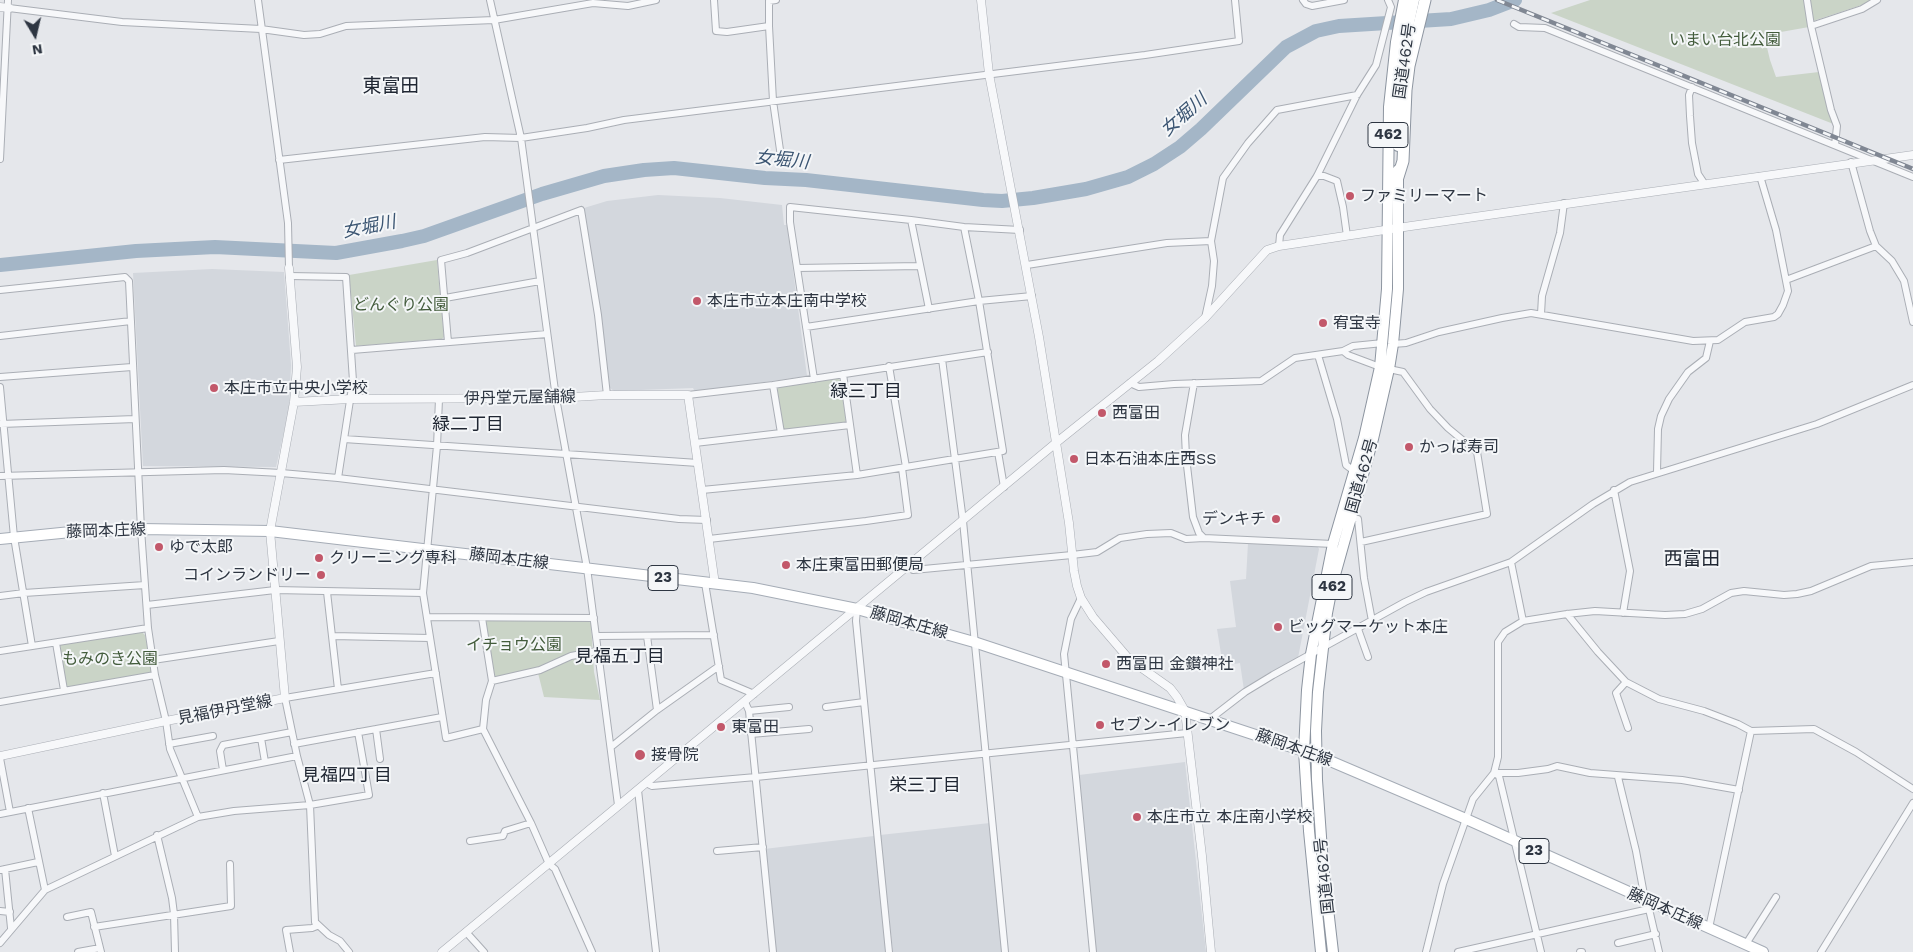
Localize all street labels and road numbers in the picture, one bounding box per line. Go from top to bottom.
street label: 国道462号 [1390,22,1420,100]
road number: 462 [1368,122,1408,148]
street label: 伊丹堂元屋舗線 [464,387,576,409]
street label: 国道462号 [1342,436,1382,516]
street label: 藤岡本庄線 [66,520,146,542]
street label: 藤岡本庄線 [468,545,550,573]
road number: 23 [648,566,678,590]
road number: 462 [1312,574,1352,600]
street label: 藤岡本庄線 [868,603,950,643]
street label: 見福伊丹堂線 [176,691,274,729]
street label: 藤岡本庄線 [1253,725,1335,771]
street label: 国道462号 [1311,837,1339,915]
road number: 23 [1519,838,1549,864]
street label: 藤岡本庄線 [1625,884,1705,934]

